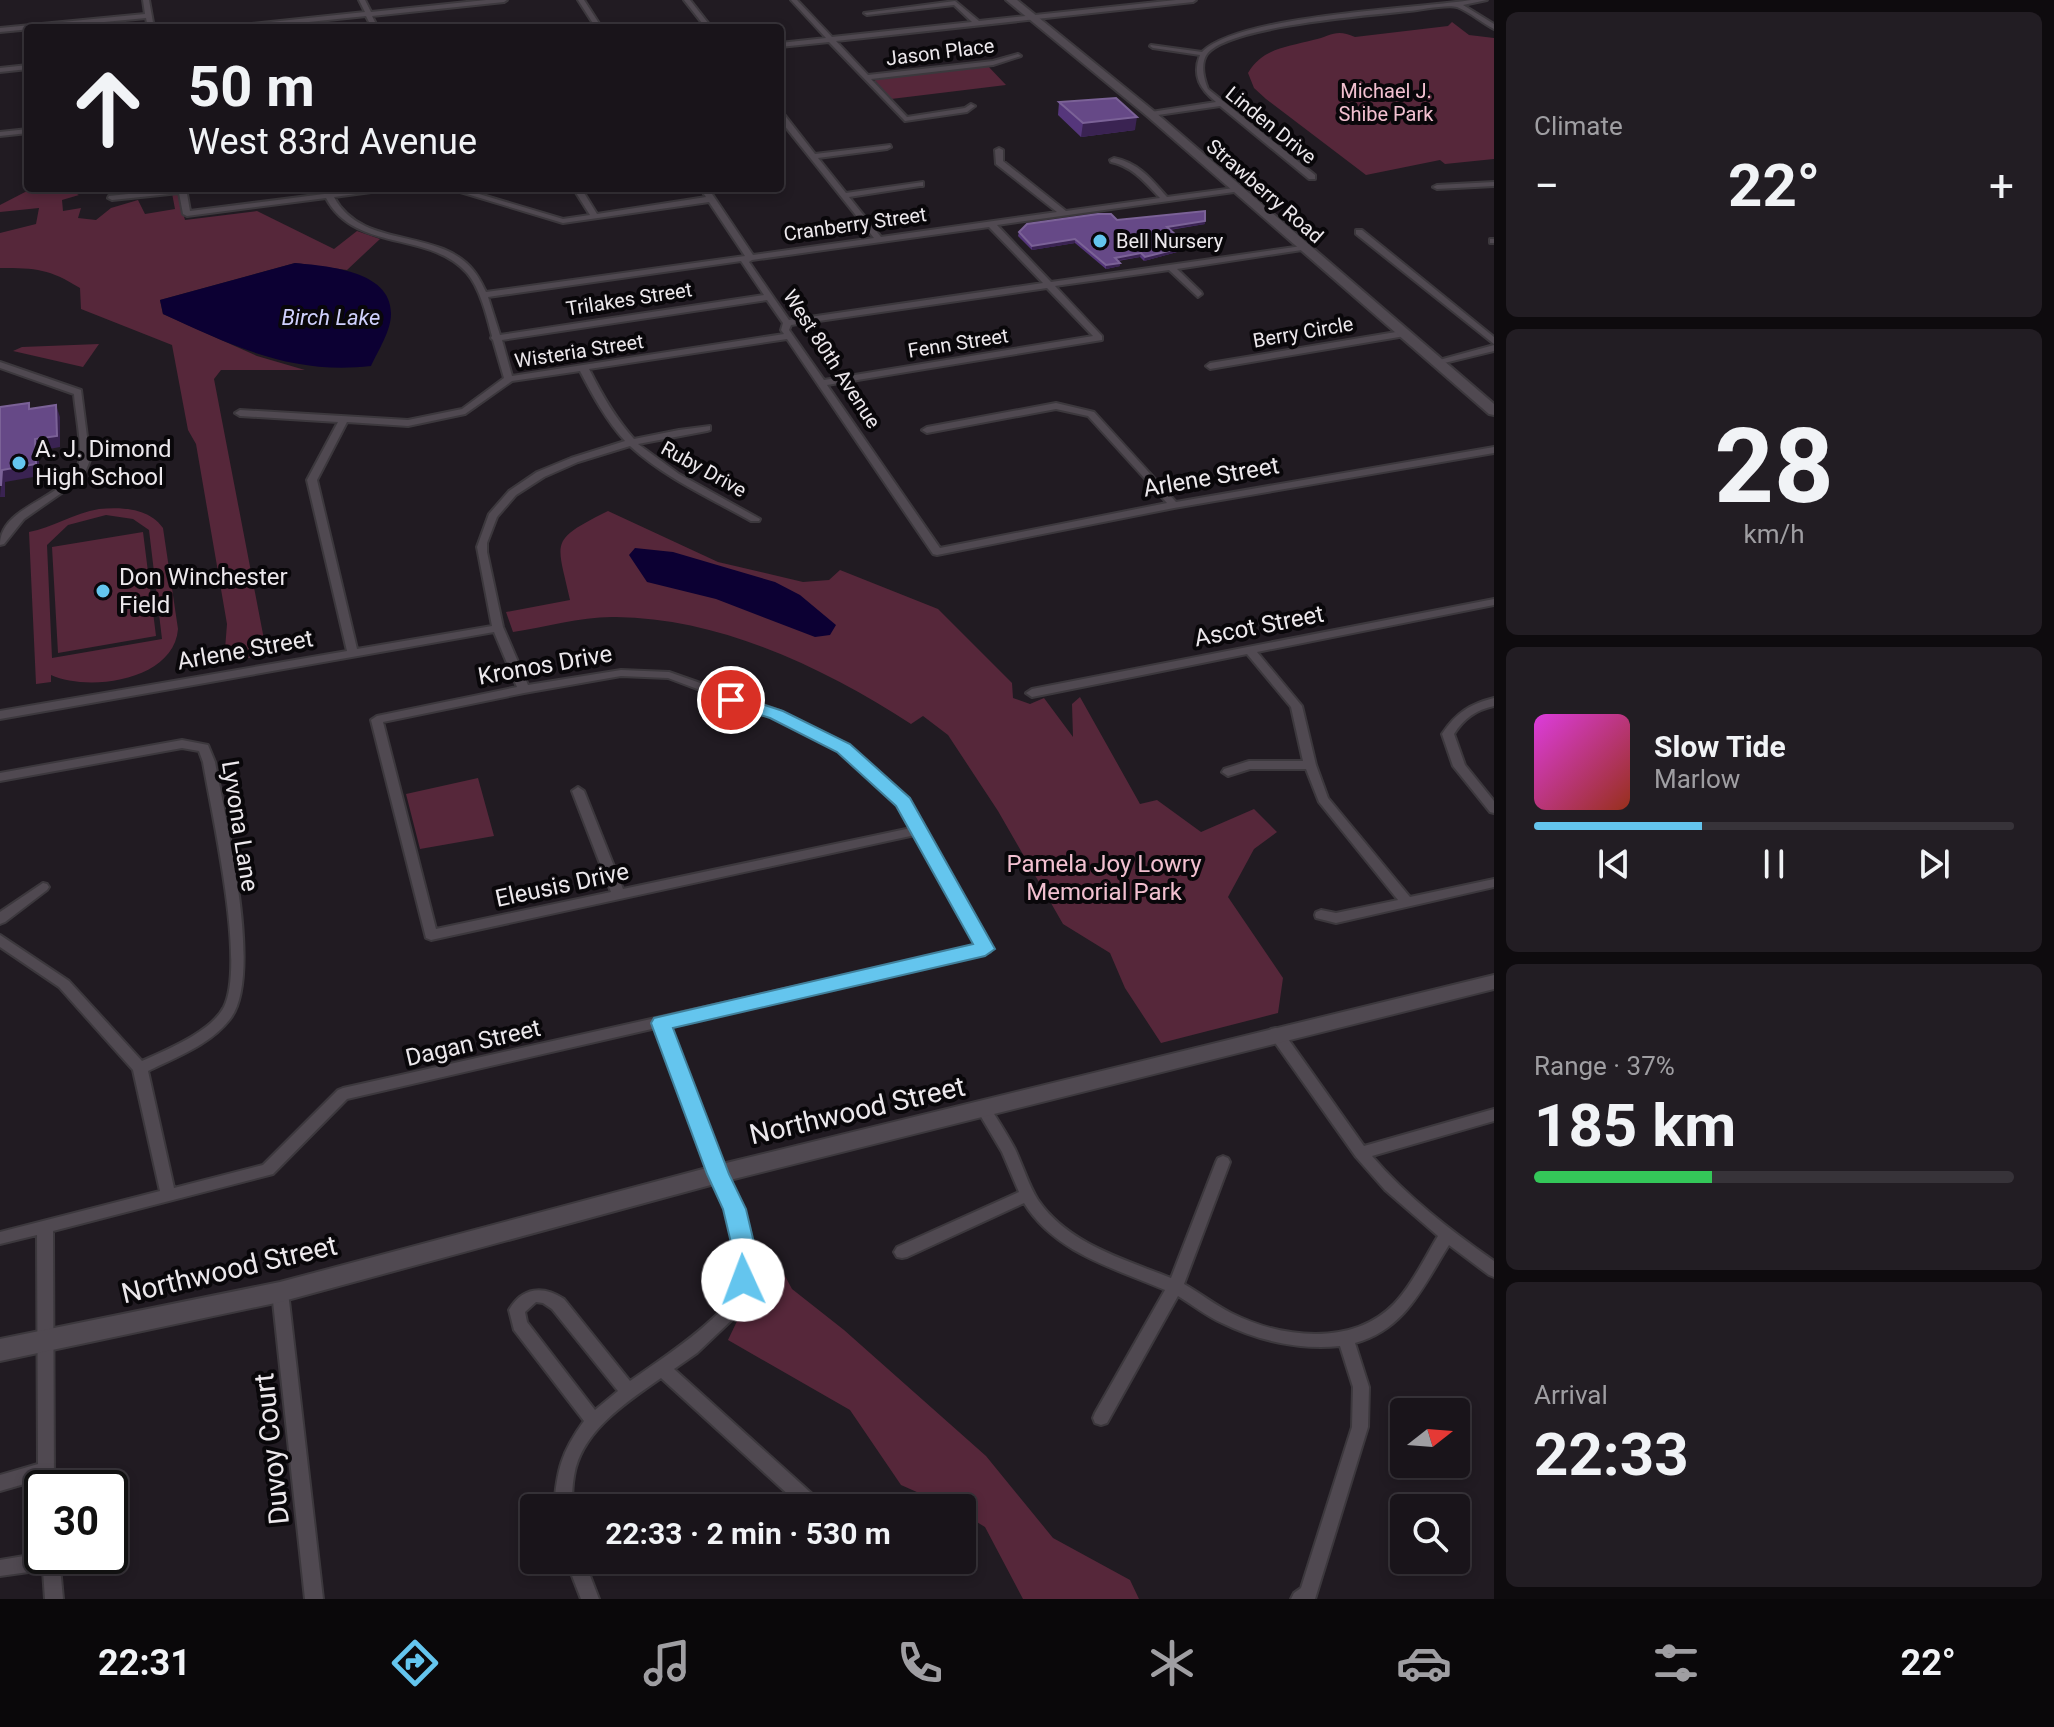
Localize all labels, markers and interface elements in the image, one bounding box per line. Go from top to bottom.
street label: Jason Place [884,33,996,71]
text: 50 m [188,54,315,120]
icon: ahead [56,56,160,160]
park label: Michael J. Shibe Park [1339,79,1434,126]
street label: Linden Drive [1221,81,1321,169]
text: Climate [1534,111,1623,141]
text: West 83rd Avenue [188,121,477,163]
street label: Strawberry Road [1202,134,1328,248]
text: 22° [1728,150,1820,221]
text: − [1534,160,1559,212]
text: + [1989,160,2014,212]
street label: Cranberry Street [782,202,928,246]
place label: Bell Nursery [1116,229,1224,253]
marker: Bell Nursery [1091,232,1109,250]
street label: Trilakes Street [564,277,694,321]
street label: West 80th Avenue [778,285,886,433]
water label: Birch Lake [282,305,380,330]
street label: Berry Circle [1251,311,1355,353]
street label: Fenn Street [906,323,1010,363]
street label: Wisteria Street [513,329,645,373]
text: 28 [1714,406,1834,527]
place label: A. J. Dimond High School [35,435,172,491]
street label: Ruby Drive [657,436,751,502]
street label: Arlene Street [1141,451,1281,503]
marker: A. J. Dimond High School [10,454,28,472]
text: km/h [1743,519,1805,549]
place label: Don Winchester Field [119,563,288,619]
marker: Don Winchester Field [94,582,112,600]
street label: Ascot Street [1192,600,1326,652]
street label: Arlene Street [175,624,315,676]
street label: Kronos Drive [476,639,614,691]
pin [697,666,765,734]
icon: arrive [709,678,753,722]
text: Slow Tide [1654,729,1786,764]
street label: Lyvona Lane [216,759,264,893]
text: Marlow [1654,764,1740,794]
icon: previous [1592,842,1636,886]
icon: pause [1752,842,1796,886]
icon: next [1912,842,1956,886]
park label: Pamela Joy Lowry Memorial Park [1006,850,1202,906]
street label: Eleusis Drive [493,857,631,913]
street label: Dagan Street [403,1014,543,1072]
text: Range · 37% [1534,1051,1675,1081]
street label: Northwood Street [746,1070,968,1151]
text: 185 km [1534,1090,1736,1161]
street label: Northwood Street [118,1229,340,1310]
position arrow [701,1238,785,1322]
street label: Duvoy Court [247,1372,296,1526]
text: Arrival [1534,1380,1608,1410]
north arrow [1390,1398,1470,1478]
map controls [1390,1398,1470,1574]
text: 22:33 [1534,1419,1689,1490]
speed limit sign: 30 [24,1470,128,1574]
button: search [1390,1494,1470,1574]
text: 22:33 · 2 min · 530 m [605,1516,891,1551]
icon: directions [387,1635,443,1691]
icon: music [639,1635,695,1691]
icon: phone [892,1635,948,1691]
icon: climate [1144,1635,1200,1691]
icon: car [1396,1635,1452,1691]
icon: filters [1648,1635,1704,1691]
text: 22:31 [98,1642,191,1684]
text: 22° [1901,1642,1956,1684]

